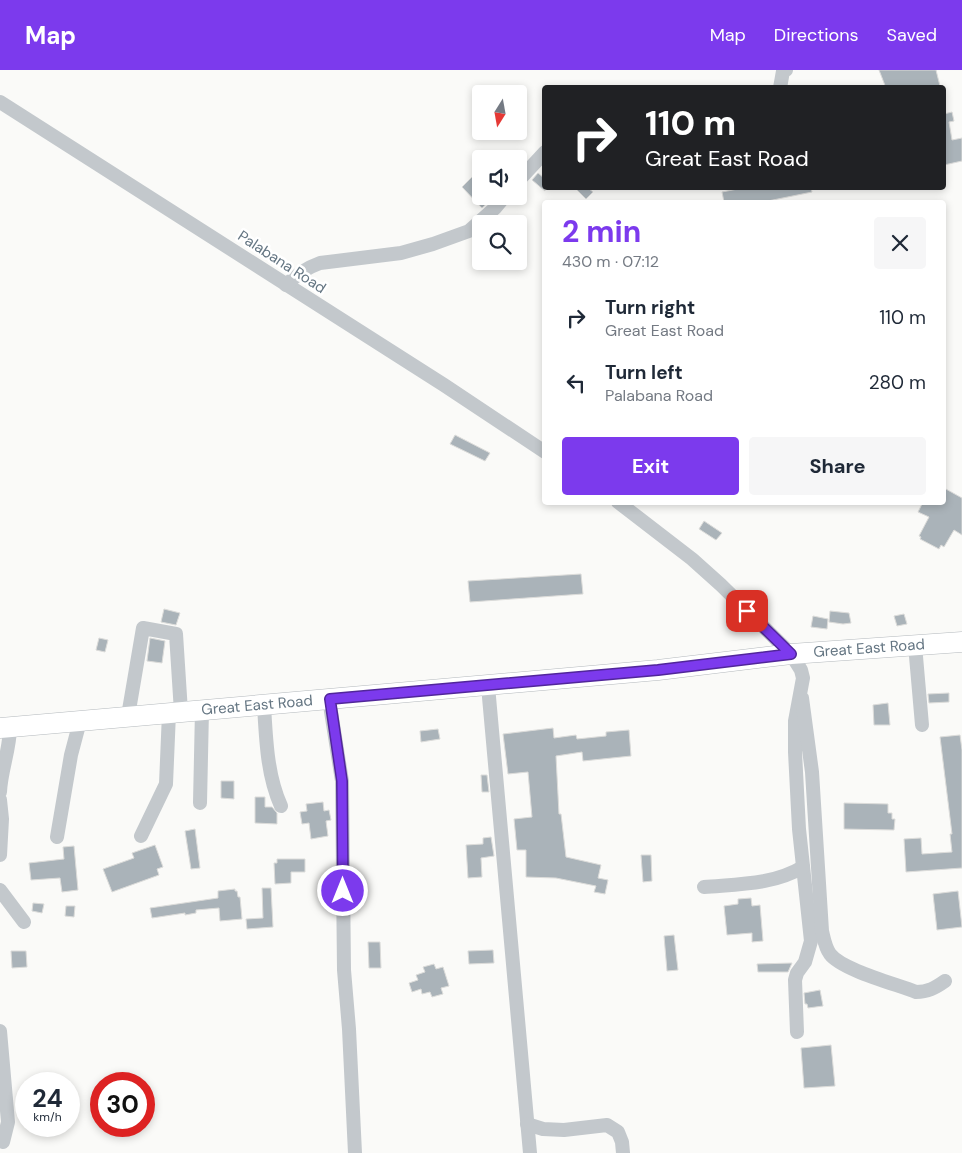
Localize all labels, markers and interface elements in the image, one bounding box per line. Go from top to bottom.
text: Map [25,20,76,51]
text: Map [710,23,746,47]
text: Directions [774,23,859,47]
text: Saved [887,23,937,47]
north arrow [472,85,528,140]
map controls [472,85,527,270]
text: 110 m [645,100,736,146]
icon: right [562,105,627,170]
text: Great East Road [645,144,809,173]
button: sound [472,150,527,205]
text: 2 min [562,212,641,251]
button: search [472,215,527,270]
button: close [874,217,926,269]
street label: Palabana Road [234,226,330,298]
text: 430 m · 07:12 [562,251,659,272]
text: Turn right [605,295,695,320]
icon: right [562,304,590,332]
text: 110 m [879,305,926,330]
text: Great East Road [605,320,724,341]
text: Turn left [605,360,683,385]
icon: left [562,369,590,397]
text: 280 m [869,370,926,395]
text: Palabana Road [605,385,713,406]
button: Exit [562,437,739,495]
button: Share [749,437,926,495]
pin [726,590,768,632]
icon: arrive [733,597,761,625]
street label: Great East Road [813,634,925,662]
street label: Great East Road [201,690,313,720]
position arrow [316,864,368,916]
speed limit sign: 30 [90,1072,155,1137]
text: 24 [32,1082,63,1115]
text: km/h [33,1109,62,1125]

